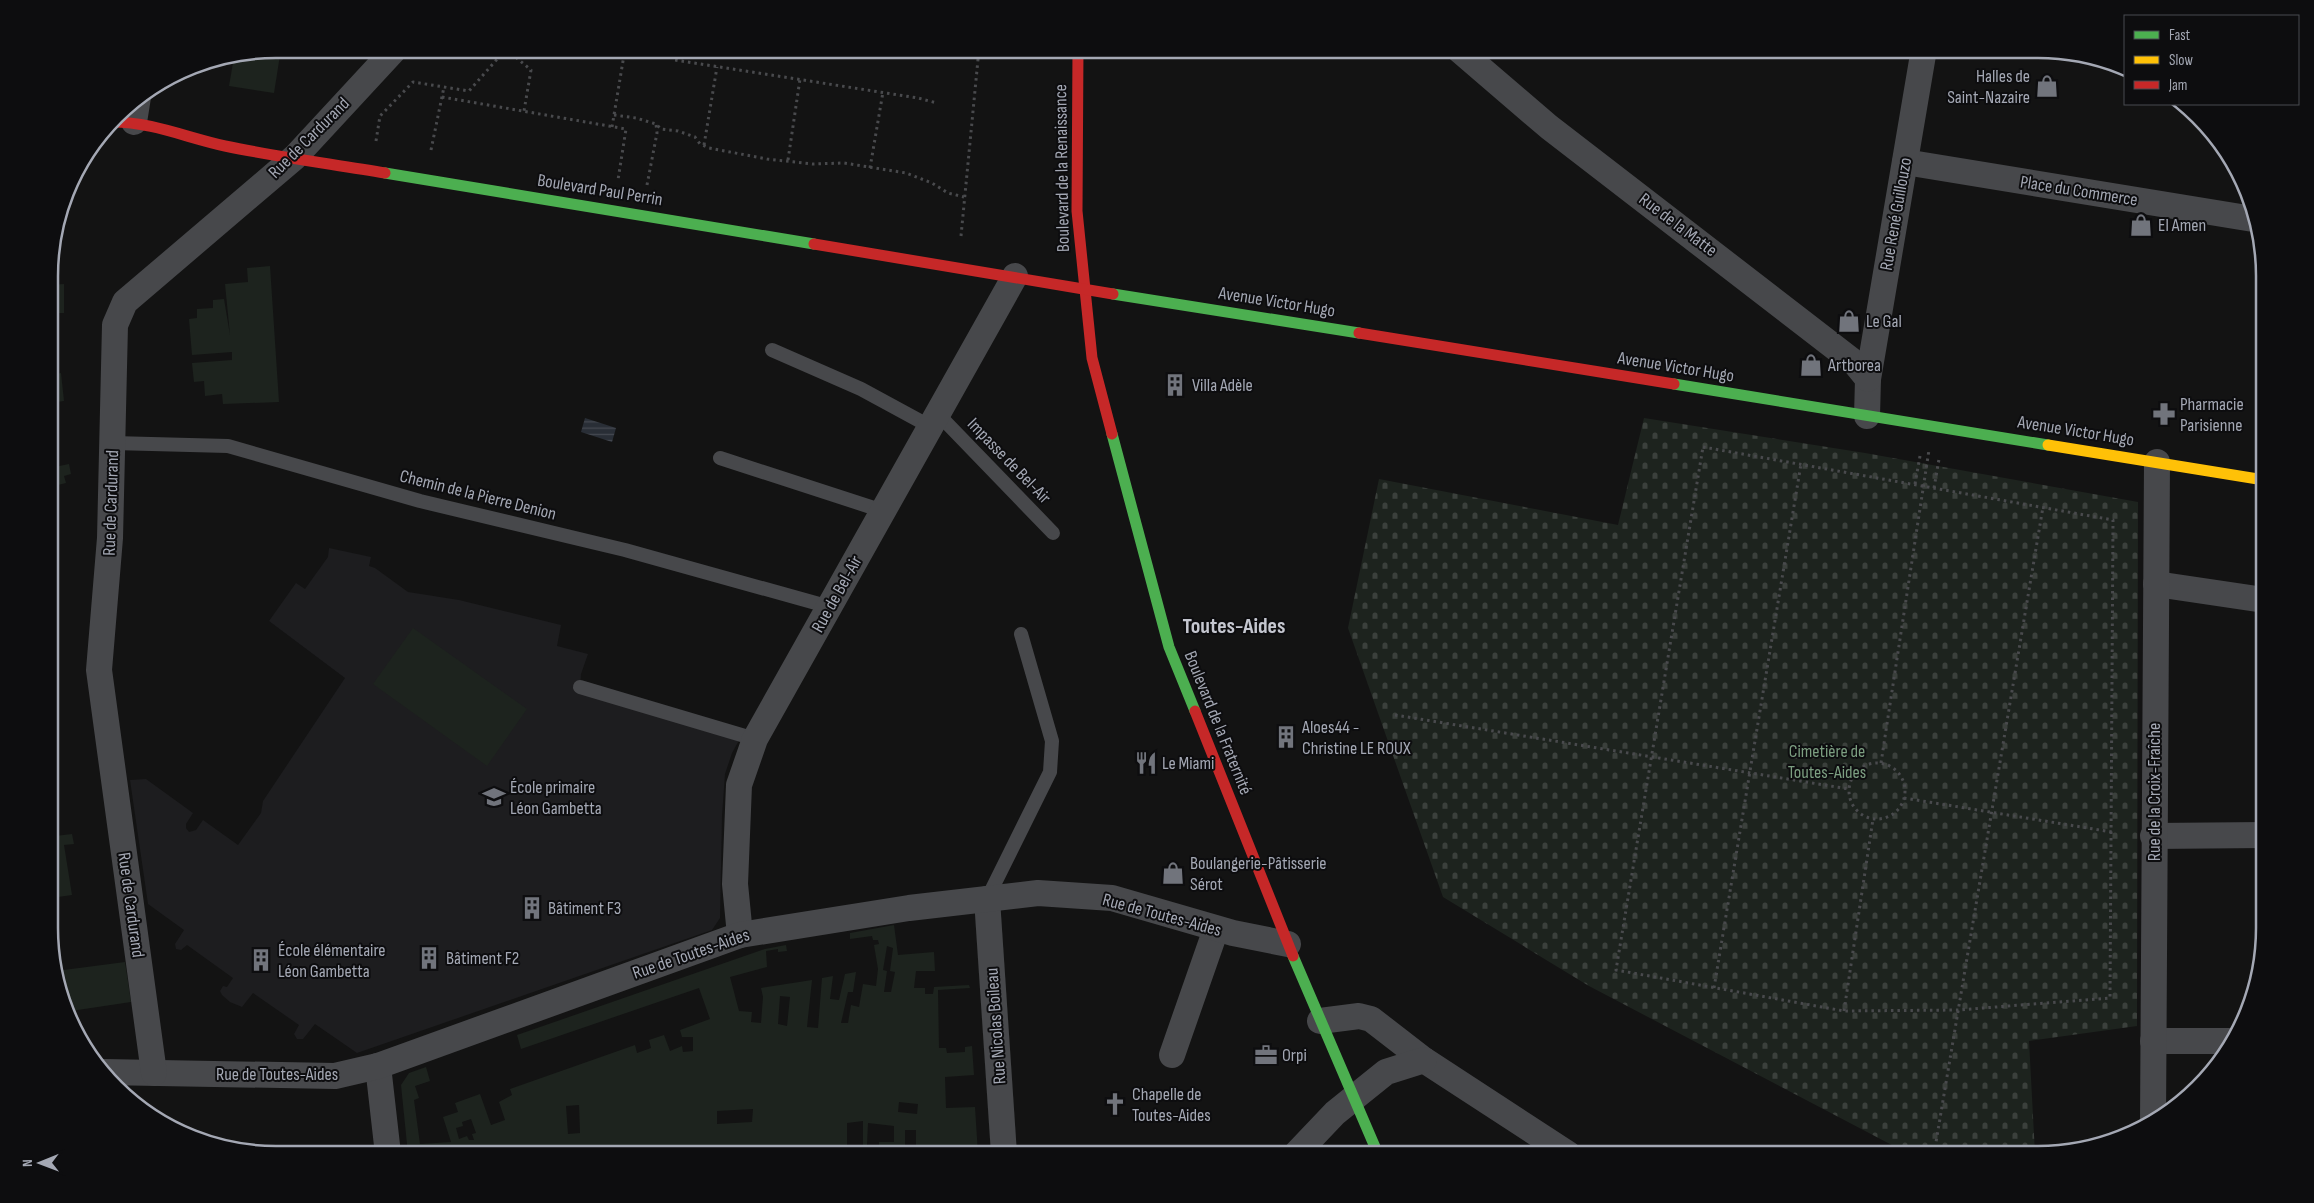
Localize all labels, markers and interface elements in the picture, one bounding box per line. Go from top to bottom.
legend [2124,15,2299,105]
text: Fast [2169,26,2191,45]
text: Slow [2169,51,2193,70]
place label: Halles de Saint-Nazaire [1947,66,2030,108]
shop icon: Halles de Saint-Nazaire [2034,73,2060,99]
text: Jam [2168,76,2187,95]
street label: Boulevard de la Renaissance [1050,84,1074,252]
street label: Rue de Cardurand [264,93,354,183]
street label: Rue René Guillouzo [1876,156,1916,272]
street label: Boulevard Paul Perrin [536,170,664,210]
street label: Place du Commerce [2019,171,2139,211]
street label: Rue de la Matte [1635,189,1721,261]
shop icon: El Amen [2128,212,2154,238]
place label: El Amen [2158,215,2206,236]
street label: Avenue Victor Hugo [1216,282,1337,322]
shop icon: Le Gal [1836,308,1862,334]
place label: Le Gal [1866,311,1902,332]
street label: Avenue Victor Hugo [1615,347,1736,387]
shop icon: Artborea [1798,352,1824,378]
place label: Artborea [1827,355,1881,376]
building icon: Villa Adèle [1162,372,1188,398]
place label: Villa Adèle [1192,375,1253,396]
place label: Pharmacie Parisienne [2180,394,2244,436]
pharmacy icon: Pharmacie Parisienne [2151,401,2177,427]
street label: Avenue Victor Hugo [2015,411,2136,451]
street label: Impasse de Bel-Air [963,414,1055,508]
street label: Rue de Cardurand [99,450,123,556]
street label: Chemin de la Pierre Denion [398,465,558,525]
street label: Rue de Bel-Air [807,552,867,636]
district label: Toutes-Aides [1183,613,1285,640]
street label: Boulevard de la Fraternité [1180,648,1256,798]
place label: Aloes44 - Christine LE ROUX [1301,717,1411,759]
street label: Rue de la Croix-Fraîche [2144,723,2165,861]
building icon: Aloes44 - Christine LE ROUX [1273,724,1299,750]
park label: Cimetière de Toutes-Aides [1788,741,1866,783]
restaurant icon: Le Miami [1133,750,1159,776]
place label: Le Miami [1162,753,1214,774]
place label: École primaire Léon Gambetta [510,777,602,819]
school or university icon: École primaire Léon Gambetta [481,784,507,810]
street label: Rue de Cardurand [113,851,149,959]
place label: Boulangerie-Pâtisserie Sérot [1190,853,1327,895]
shop icon: Boulangerie-Pâtisserie Sérot [1160,860,1186,886]
street label: Rue de Toutes-Aides [1100,889,1224,941]
building icon: Bâtiment F3 [519,895,545,921]
place label: Bâtiment F3 [548,898,621,919]
street label: Rue de Toutes-Aides [630,924,752,984]
place label: École élémentaire Léon Gambetta [278,940,386,982]
building icon: Bâtiment F2 [416,945,442,971]
building icon: École élémentaire Léon Gambetta [248,947,274,973]
place label: Bâtiment F2 [446,948,519,969]
street label: Rue Nicolas Boileau [981,967,1011,1085]
office icon: Orpi [1253,1042,1279,1068]
place label: Orpi [1282,1045,1307,1066]
street label: Rue de Toutes-Aides [216,1064,338,1085]
place label: Chapelle de Toutes-Aides [1132,1084,1211,1126]
church icon: Chapelle de Toutes-Aides [1102,1091,1128,1117]
north arrow [15,1138,65,1188]
text: N [19,1159,36,1167]

